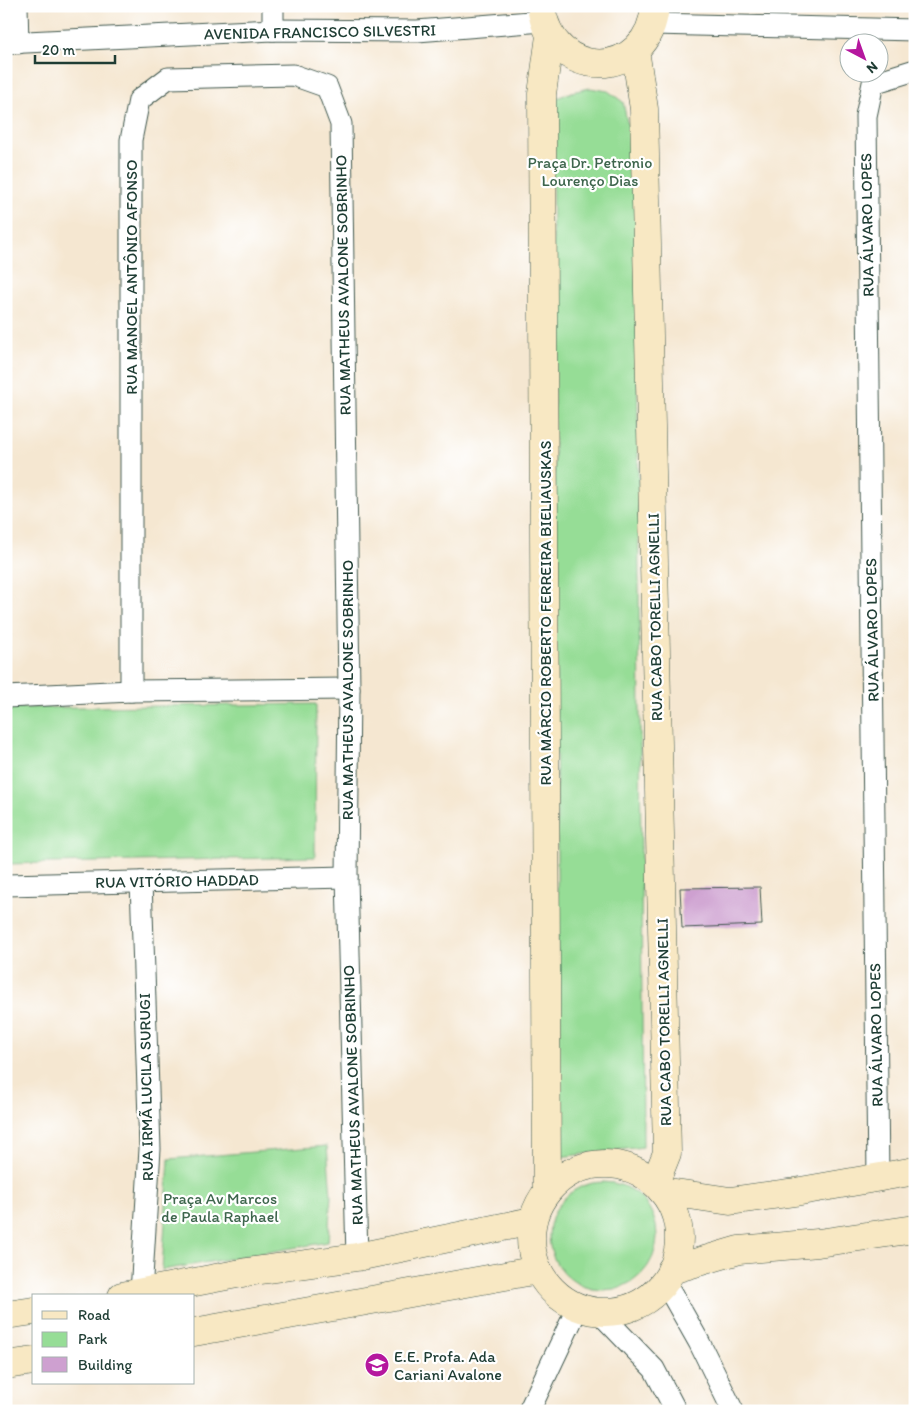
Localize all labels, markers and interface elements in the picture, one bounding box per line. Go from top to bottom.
street label: AVENIDA FRANCISCO SILVESTRI [204,20,436,44]
scale bar [35,32,115,64]
north arrow [838,32,888,82]
text: 20 m [42,41,76,59]
text: N [863,58,881,77]
park label: Praça Dr. Petronio Lourenço Dias [528,153,652,190]
street label: RUA ÁLVARO LOPES [856,153,878,297]
street label: RUA MATHEUS AVALONE SOBRINHO [331,155,355,415]
street label: RUA MANOEL ANTÔNIO AFONSO [122,159,141,395]
street label: RUA MÁRCIO ROBERTO FERREIRA BIELIAUSKAS [536,440,555,786]
street label: RUA CABO TORELLI AGNELLI [644,513,666,721]
street label: RUA ÁLVARO LOPES [861,558,883,702]
street label: RUA MATHEUS AVALONE SOBRINHO [338,560,357,820]
street label: RUA VITÓRIO HADDAD [95,870,259,892]
street label: RUA CABO TORELLI AGNELLI [653,918,675,1126]
street label: RUA ÁLVARO LOPES [865,963,887,1107]
street label: RUA MATHEUS AVALONE SOBRINHO [339,964,367,1226]
street label: RUA IRMÃ LUCILA SURUGI [135,993,157,1181]
park label: Praça Av Marcos de Paula Raphael [161,1189,279,1226]
legend [32,1294,195,1384]
text: Road [78,1306,111,1324]
text: Park [78,1330,108,1348]
place label: E.E. Profa. Ada Cariani Avalone [394,1347,502,1384]
school or university icon: E.E. Profa. Ada Cariani Avalone [364,1352,390,1378]
text: Building [78,1356,132,1374]

